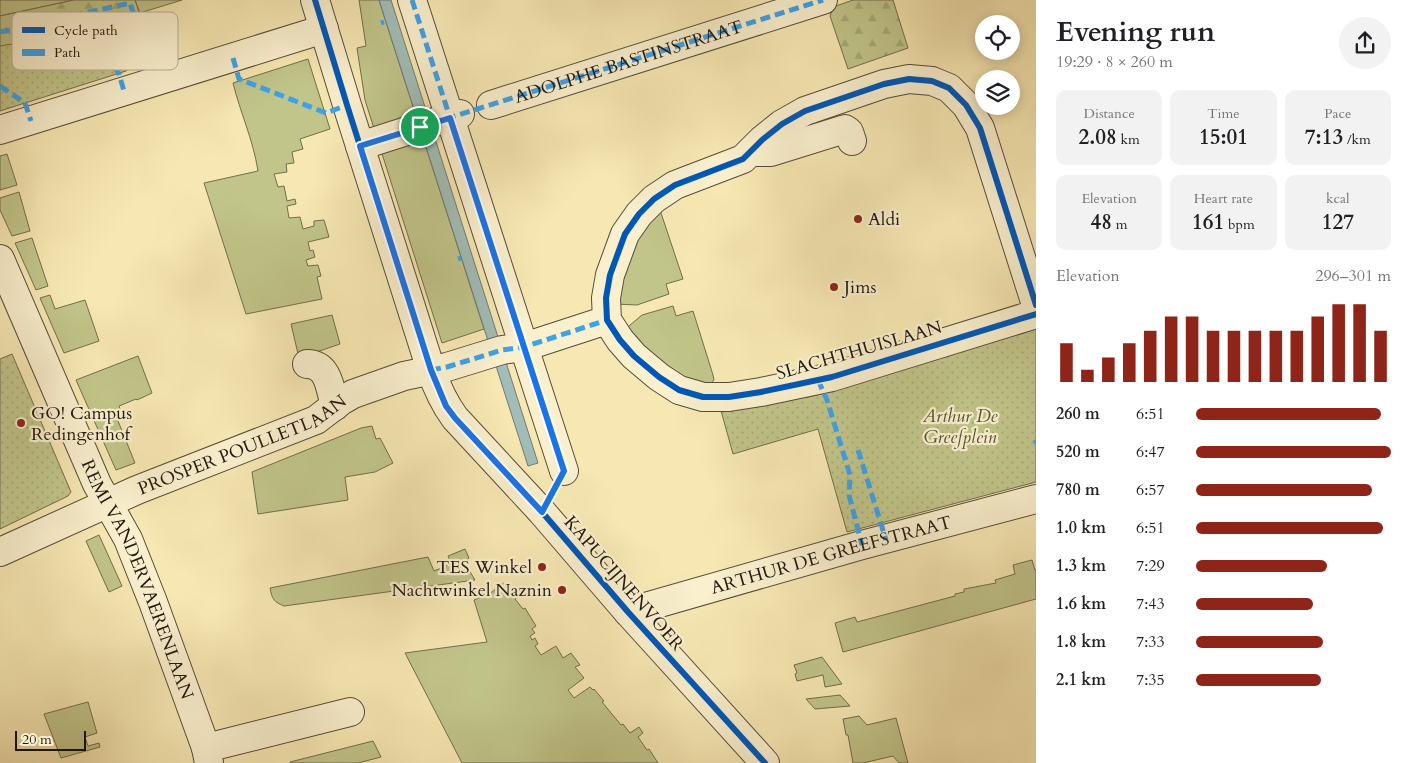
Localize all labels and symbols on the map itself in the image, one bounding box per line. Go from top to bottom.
legend [12,12,178,70]
street label: ADOLPHE BASTINSTRAAT [511,14,746,110]
text: Cycle path [54,21,118,40]
text: Path [54,43,81,62]
pin [399,106,441,148]
place label: Aldi [868,207,900,232]
marker: Aldi [852,213,864,225]
place label: Jims [841,275,876,300]
marker: Jims [828,281,840,293]
street label: SLACHTHUISLAAN [773,315,946,386]
street label: PROSPER POULLETLAAN [134,389,352,501]
place label: GO! Campus Redingenhof [31,401,134,447]
park label: Arthur De Greefplein [922,404,998,450]
marker: GO! Campus Redingenhof [15,417,27,429]
street label: REMI VANDERVAERENLAAN [75,456,200,704]
street label: KAPUCIJNENVOER [558,510,690,657]
street label: ARTHUR DE GREEFSTRAAT [708,510,954,601]
place label: TES Winkel [436,555,532,580]
marker: TES Winkel [536,561,548,573]
place label: Nachtwinkel Naznin [391,578,553,603]
marker: Nachtwinkel Naznin [556,584,568,596]
scale bar [15,728,86,751]

